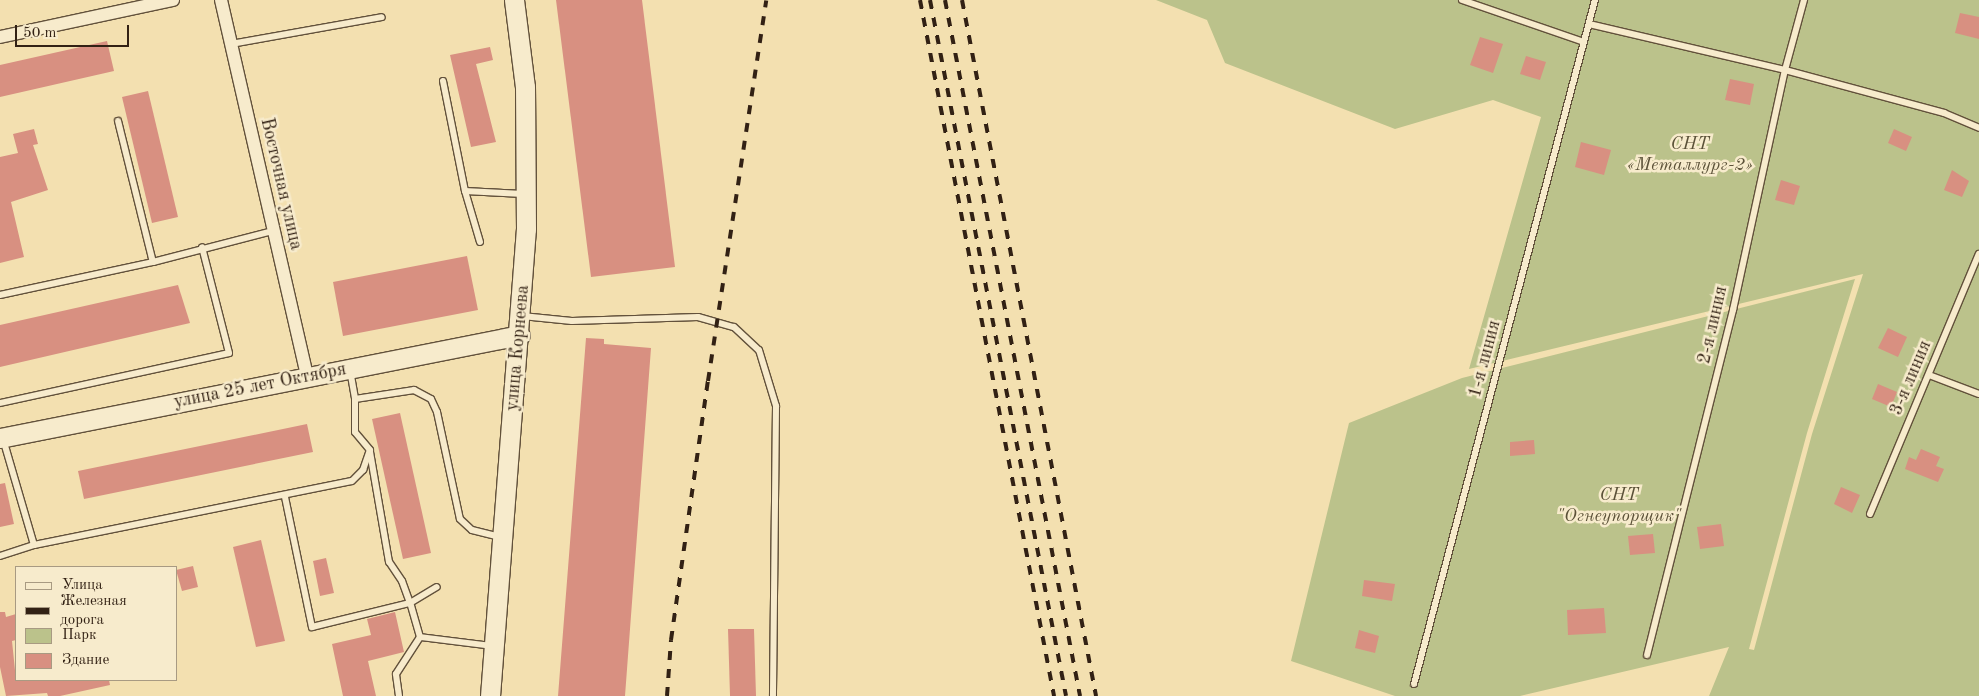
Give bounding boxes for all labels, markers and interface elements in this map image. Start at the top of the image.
scale bar [18,15,131,47]
text: 50 m [23,26,57,41]
street label: Восточная улица [255,116,307,252]
park label: СНТ «Металлург-2» [1627,134,1753,176]
street label: улица Корнеева [502,284,534,412]
street label: 2-я линия [1694,284,1732,366]
street label: 1-я линия [1464,318,1506,400]
street label: 3-я линия [1886,337,1936,419]
street label: улица 25 лет Октября [172,359,348,413]
park label: СНТ "Огнеупорщик" [1557,485,1681,528]
legend [15,566,178,681]
text: Улица [62,578,103,593]
text: Железная дорога [60,594,127,628]
text: Парк [62,628,97,643]
text: Здание [62,653,109,668]

